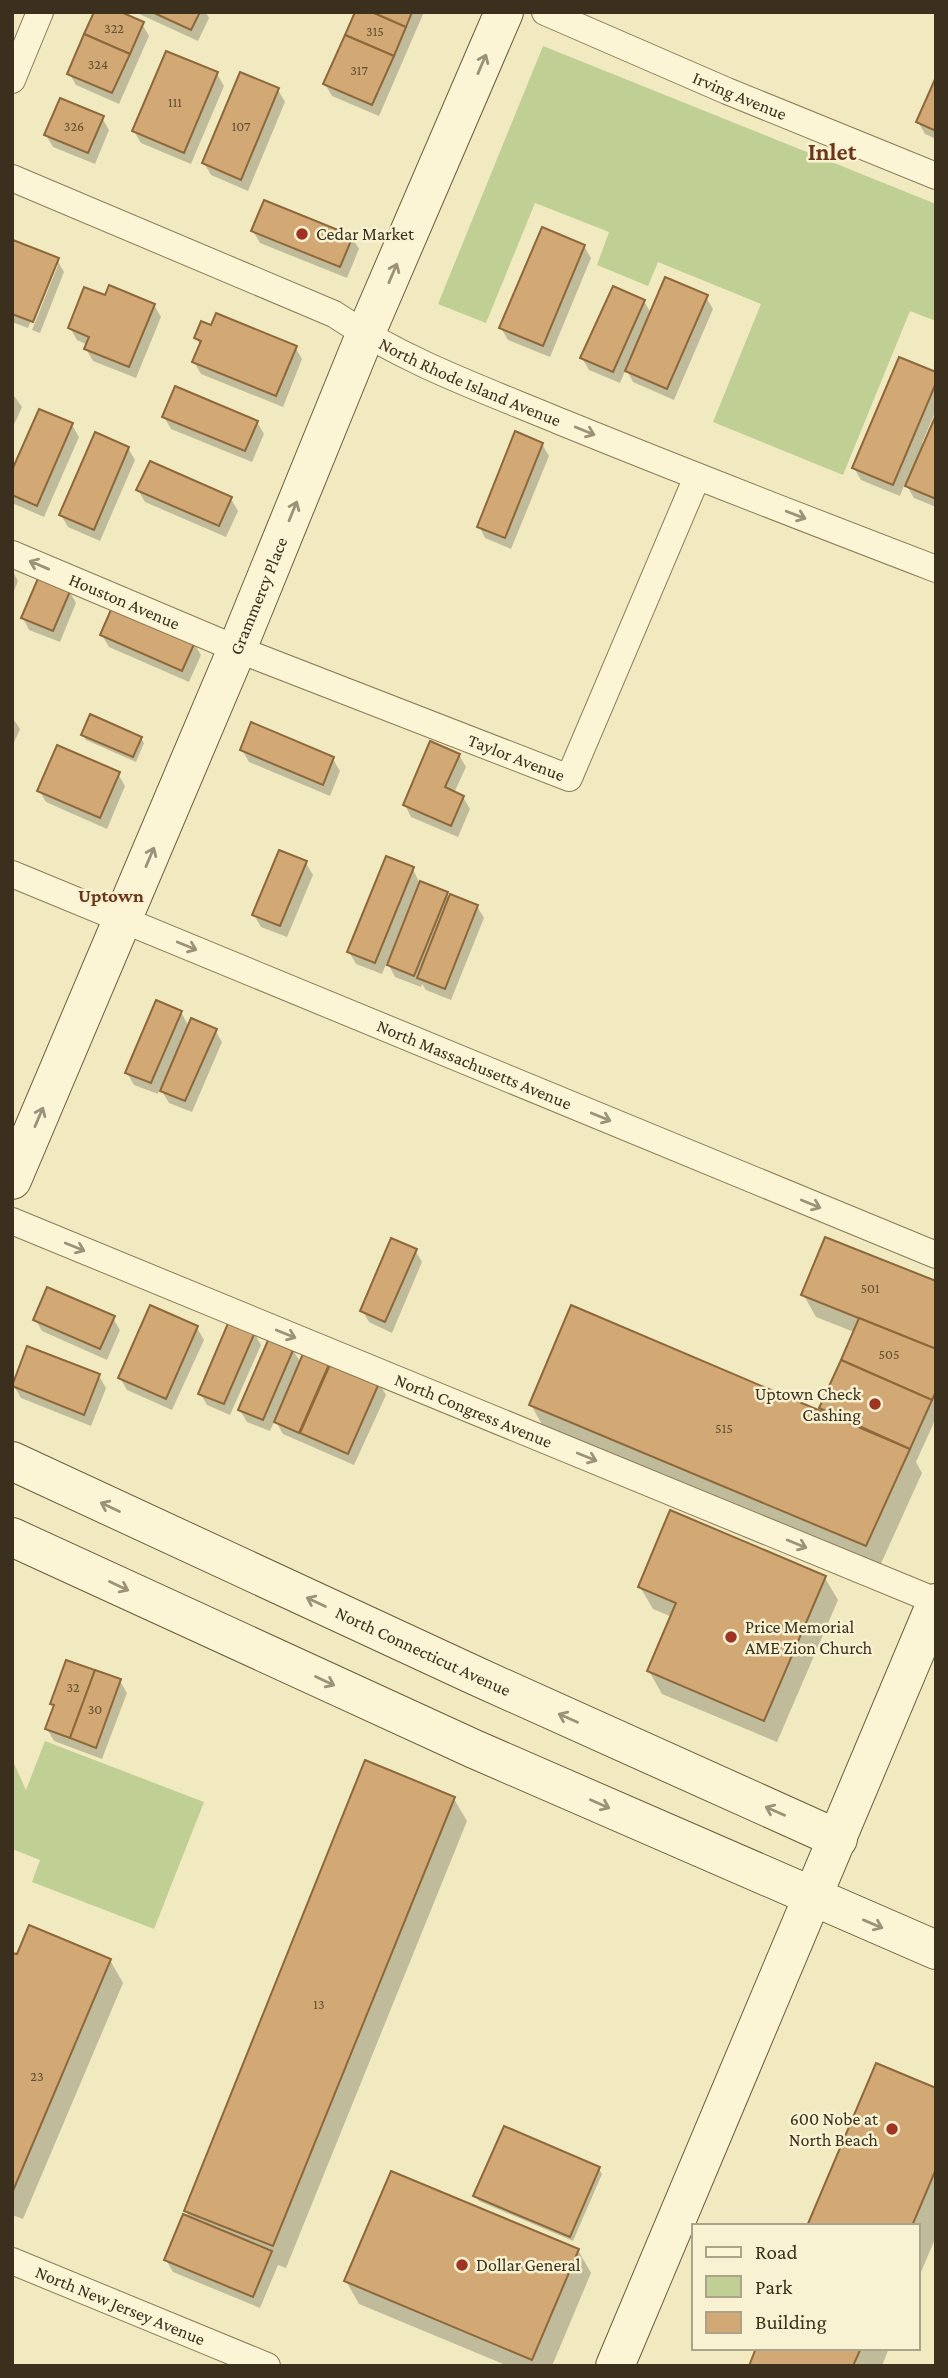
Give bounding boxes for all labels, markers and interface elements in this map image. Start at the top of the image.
house number: 322 [104,20,124,36]
house number: 315 [366,23,384,39]
one-way arrow [476,54,489,75]
house number: 324 [88,56,108,72]
house number: 317 [350,62,368,78]
street label: Irving Avenue [690,67,790,124]
house number: 111 [168,94,182,110]
house number: 326 [64,118,84,134]
house number: 107 [232,118,251,134]
district label: Inlet [808,138,857,165]
place label: Cedar Market [316,224,415,244]
marker: Cedar Market [294,226,310,242]
one-way arrow [387,263,400,284]
street label: North Rhode Island Avenue [376,333,564,431]
one-way arrow [573,426,595,439]
one-way arrow [288,501,301,523]
one-way arrow [785,510,806,523]
street label: Grammercy Place [226,534,292,658]
one-way arrow [29,558,50,571]
street label: Houston Avenue [66,569,183,634]
street label: Taylor Avenue [465,730,568,785]
one-way arrow [144,847,157,868]
district label: Uptown [78,885,144,906]
one-way arrow [175,940,197,953]
street label: North Massachusetts Avenue [374,1016,575,1114]
one-way arrow [33,1107,46,1129]
one-way arrow [589,1111,611,1124]
one-way arrow [800,1198,821,1211]
one-way arrow [64,1242,86,1255]
house number: 501 [860,1280,880,1296]
one-way arrow [274,1328,296,1341]
house number: 505 [878,1346,900,1362]
street label: North Congress Avenue [392,1370,555,1452]
place label: Uptown Check Cashing [755,1384,861,1425]
marker: Uptown Check Cashing [867,1396,883,1412]
house number: 515 [715,1420,733,1436]
one-way arrow [576,1452,597,1465]
one-way arrow [100,1500,121,1513]
one-way arrow [786,1538,808,1551]
one-way arrow [108,1580,129,1593]
one-way arrow [306,1595,327,1609]
street label: North Connecticut Avenue [332,1602,514,1700]
place label: Price Memorial AME Zion Church [745,1617,873,1658]
marker: Price Memorial AME Zion Church [723,1629,739,1645]
one-way arrow [314,1675,336,1688]
house number: 32 [66,1679,80,1695]
house number: 30 [88,1701,102,1717]
one-way arrow [557,1711,579,1724]
one-way arrow [589,1799,610,1812]
one-way arrow [765,1804,786,1817]
one-way arrow [862,1918,884,1931]
house number: 13 [313,1996,325,2012]
house number: 23 [30,2068,44,2084]
place label: 600 Nobe at North Beach [789,2109,879,2150]
marker: 600 Nobe at North Beach [884,2121,900,2137]
legend [692,2224,920,2350]
text: Road [755,2240,798,2264]
place label: Dollar General [476,2255,581,2275]
marker: Dollar General [454,2257,470,2273]
street label: North New Jersey Avenue [32,2262,208,2349]
text: Park [755,2275,792,2299]
text: Building [755,2310,827,2334]

